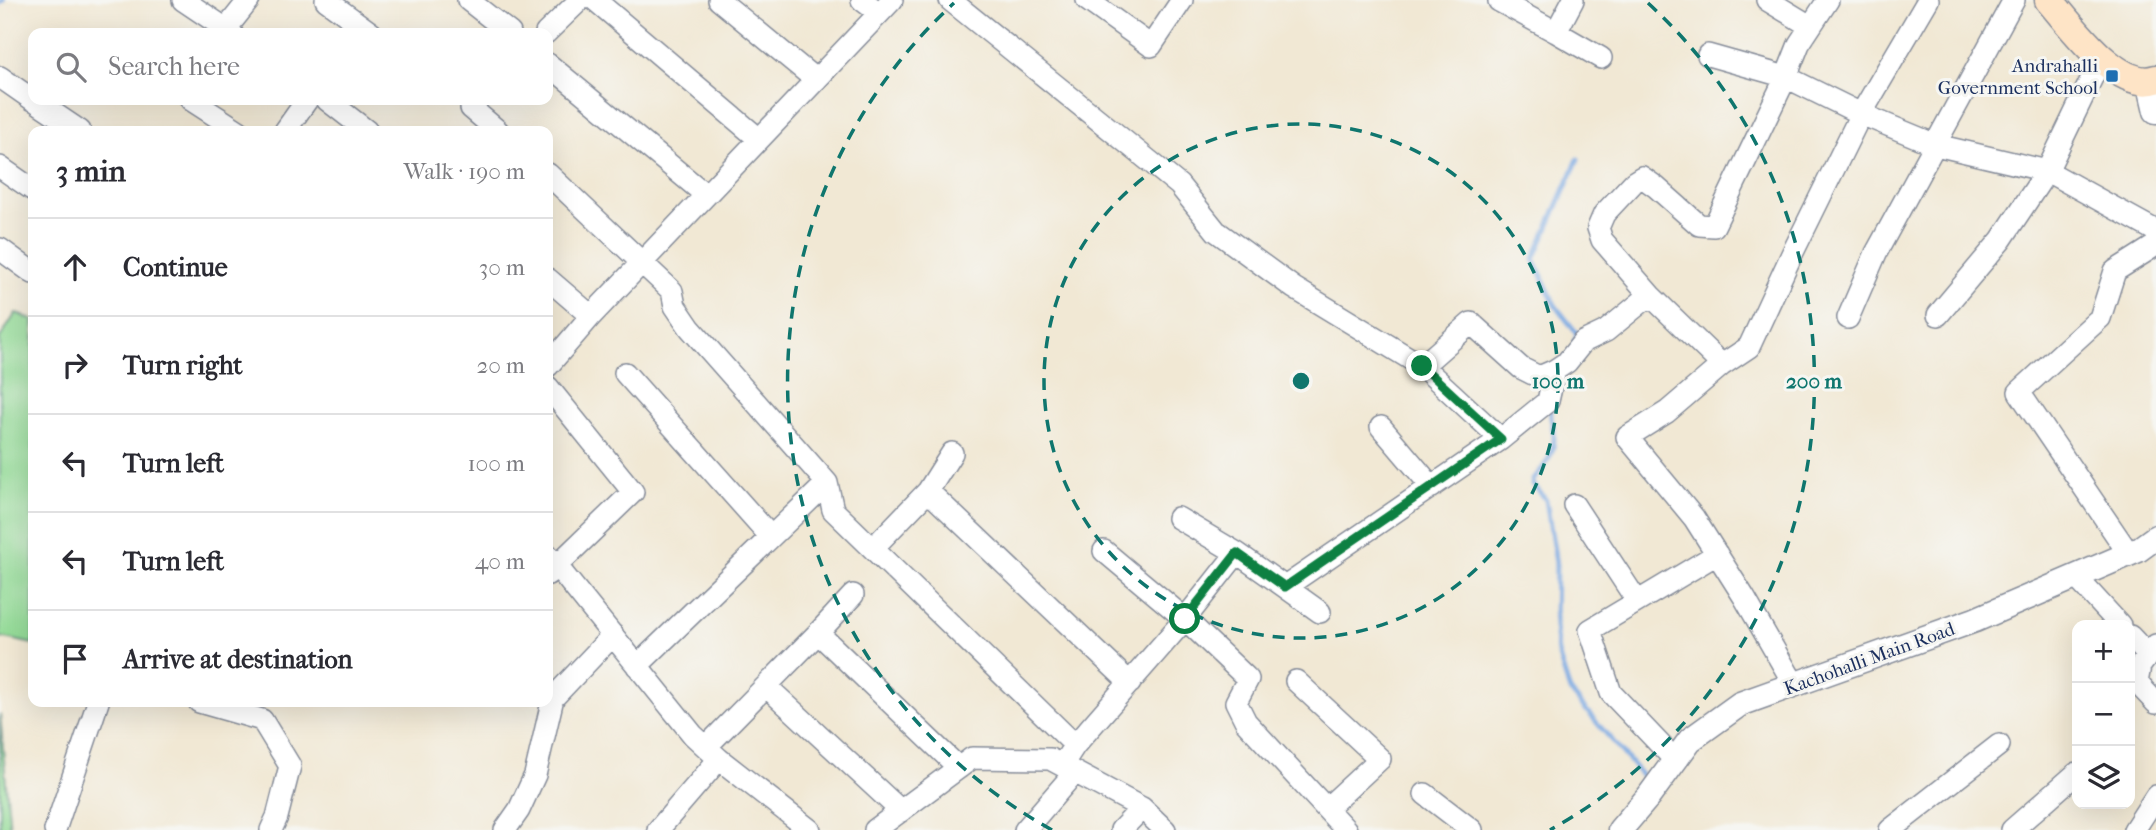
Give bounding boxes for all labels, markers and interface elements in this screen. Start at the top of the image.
search box [28,28,553,105]
icon: search [52,48,90,86]
text: Search here [108,51,240,82]
place label: Andrahalli Government School [1938,55,2098,99]
marker: Andrahalli Government School [2104,68,2120,84]
text: 3 min [56,154,126,189]
text: Walk · 190 m [404,158,525,185]
icon: ahead [56,248,94,286]
text: Continue [123,252,228,283]
text: 30 m [479,254,525,281]
icon: right [56,346,94,384]
text: Turn right [123,350,243,381]
route end [1406,350,1437,381]
text: 20 m [476,352,525,379]
centre of rings [1289,369,1313,393]
text: 100 m [1532,369,1585,393]
text: 200 m [1786,369,1843,393]
icon: left [56,444,94,482]
text: Turn left [123,448,224,479]
text: 100 m [467,450,525,477]
icon: left [56,542,94,580]
text: Turn left [123,546,224,577]
text: 40 m [475,548,525,575]
route start [1169,603,1200,634]
street label: Kachohalli Main Road [1781,618,1958,700]
map controls [2072,620,2135,809]
button: + [2072,620,2135,683]
icon: arrive [56,640,94,678]
text: Arrive at destination [123,644,353,675]
button: − [2072,683,2135,746]
button: layers [2072,746,2135,809]

